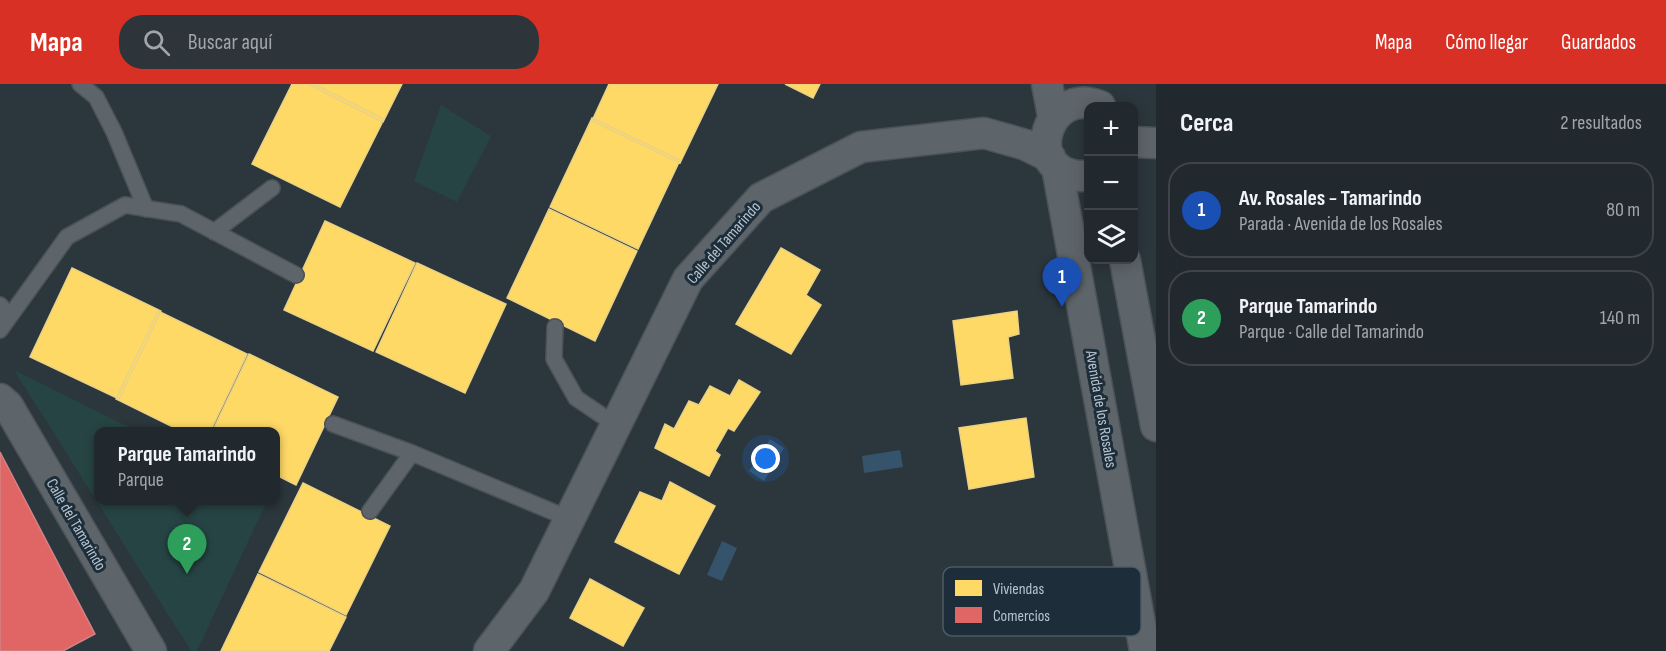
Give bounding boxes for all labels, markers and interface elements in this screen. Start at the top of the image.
search box [119,15,539,69]
text: Mapa [30,26,83,59]
icon: search [140,26,173,59]
text: Buscar aquí [188,29,272,56]
text: Mapa [1375,30,1412,55]
text: Cómo llegar [1445,30,1528,55]
text: Guardados [1561,30,1636,55]
map controls [1084,102,1138,264]
button: + [1084,102,1138,156]
text: Cerca [1180,108,1233,139]
text: 2 resultados [1560,111,1642,135]
button: − [1084,156,1138,210]
text: Av. Rosales - Tamarindo [1239,185,1422,212]
street label: Calle del Tamarindo [683,198,765,288]
text: 1 [1198,198,1205,222]
text: 80 m [1606,198,1640,222]
button: layers [1084,210,1138,264]
text: Parada · Avenida de los Rosales [1239,212,1443,236]
pin: 1 [1042,258,1082,307]
text: Parque Tamarindo [1239,293,1377,320]
text: 2 [1197,306,1206,330]
text: 140 m [1600,306,1640,330]
text: Parque · Calle del Tamarindo [1239,320,1424,344]
street label: Avenida de los Rosales [1081,348,1120,470]
popup [94,427,280,505]
text: Parque Tamarindo [118,441,256,468]
your location [751,444,780,473]
text: Parque [118,468,164,492]
street label: Calle del Tamarindo [42,475,110,574]
pin: 2 [168,524,207,574]
legend [943,567,1141,636]
text: Viviendas [993,580,1044,599]
text: Comercios [993,607,1050,626]

